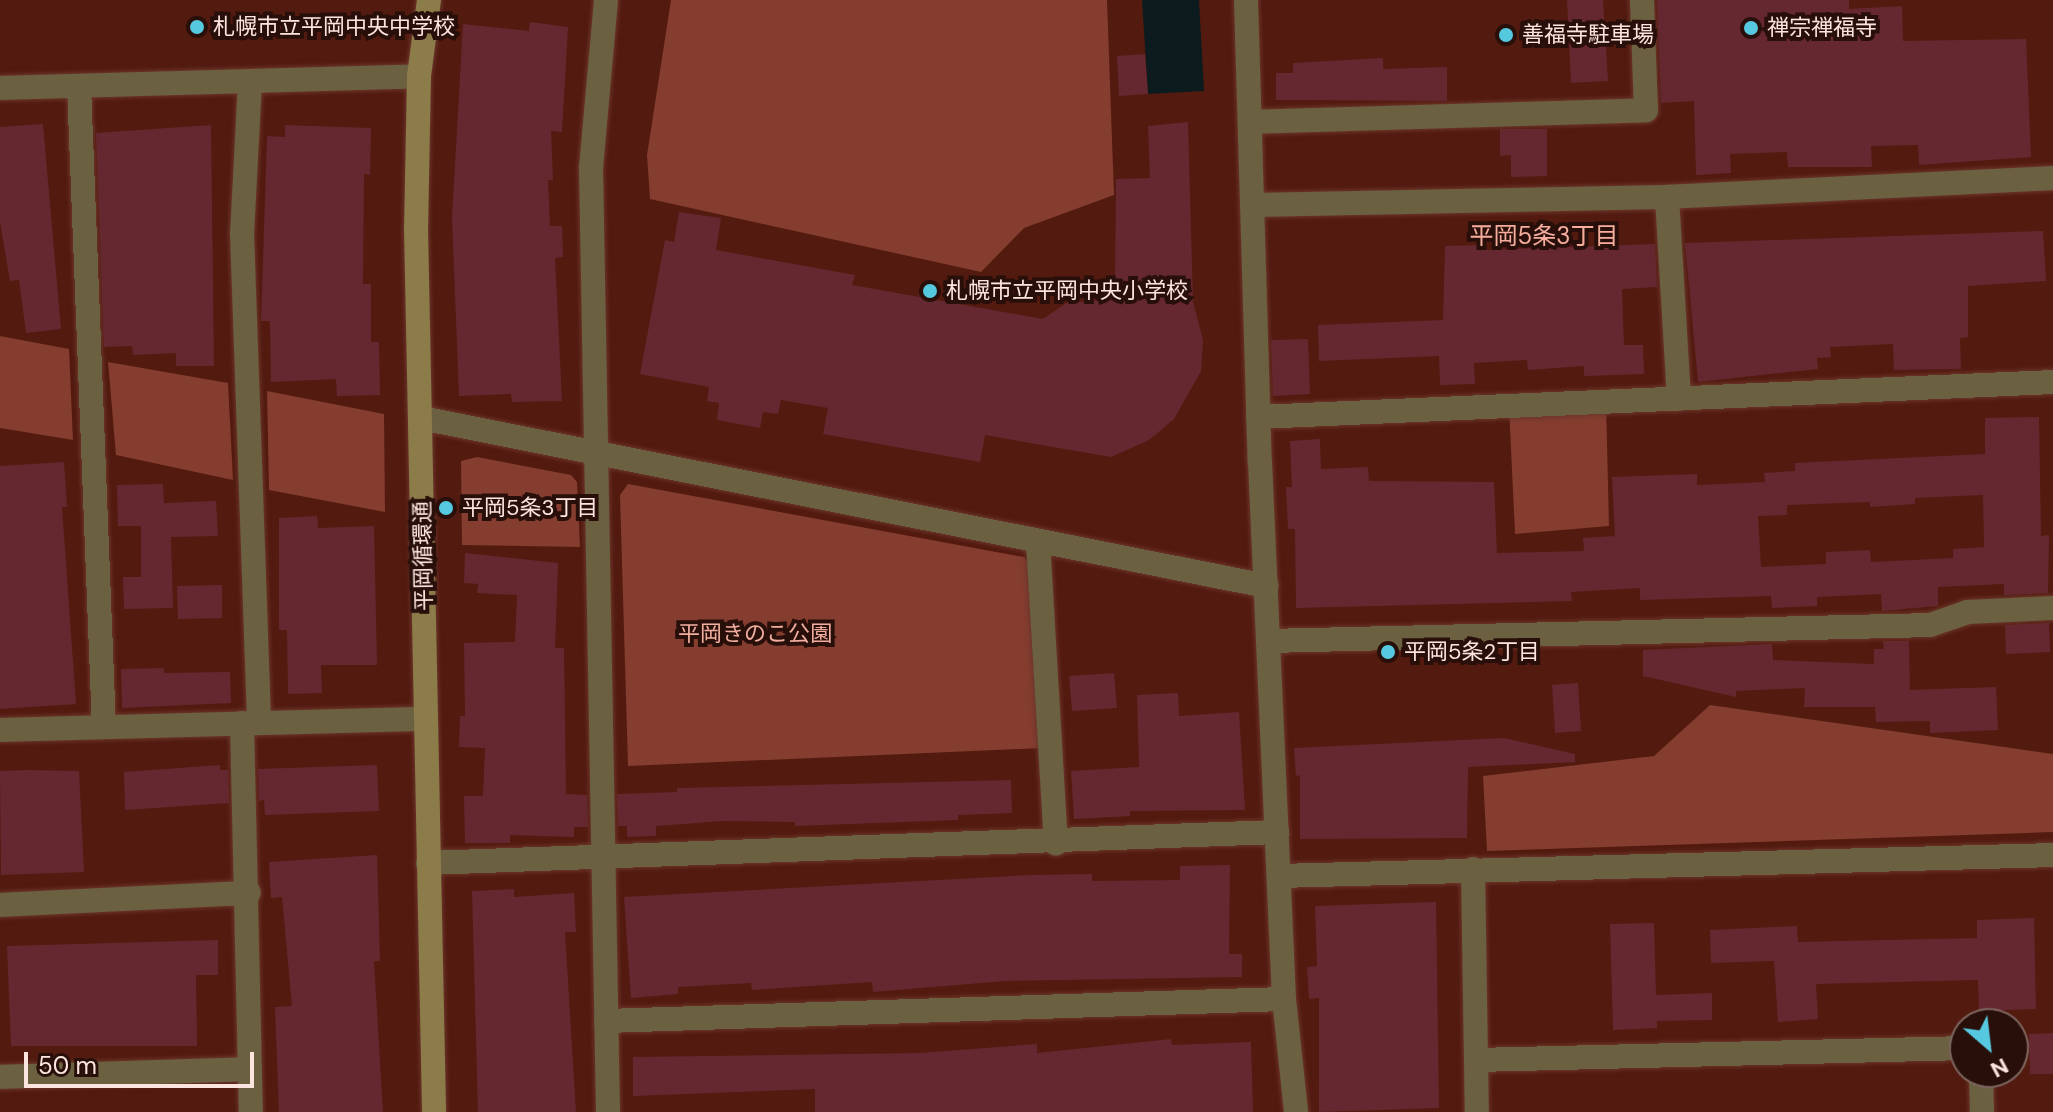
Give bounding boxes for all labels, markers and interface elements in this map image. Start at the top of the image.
place label: 札幌市立平岡中央中学校 [213,14,455,40]
place label: 禅宗禅福寺 [1767,15,1877,41]
marker: 札幌市立平岡中央中学校 [188,18,206,36]
marker: 禅宗禅福寺 [1742,19,1760,37]
place label: 善福寺駐車場 [1522,22,1654,48]
marker: 善福寺駐車場 [1497,26,1515,44]
district label: 平岡5条3丁目 [1470,222,1618,250]
place label: 札幌市立平岡中央小学校 [946,278,1188,304]
marker: 札幌市立平岡中央小学校 [921,282,939,300]
place label: 平岡5条3丁目 [462,495,598,521]
marker: 平岡5条3丁目 [437,499,455,517]
street label: 平岡循環通 [409,501,437,611]
park label: 平岡きのこ公園 [678,621,832,647]
place label: 平岡5条2丁目 [1404,639,1540,665]
marker: 平岡5条2丁目 [1379,643,1397,661]
north arrow [1949,1008,2029,1088]
scale bar [28,1036,258,1086]
text: 50 m [38,1050,97,1081]
text: N [1986,1051,2013,1084]

